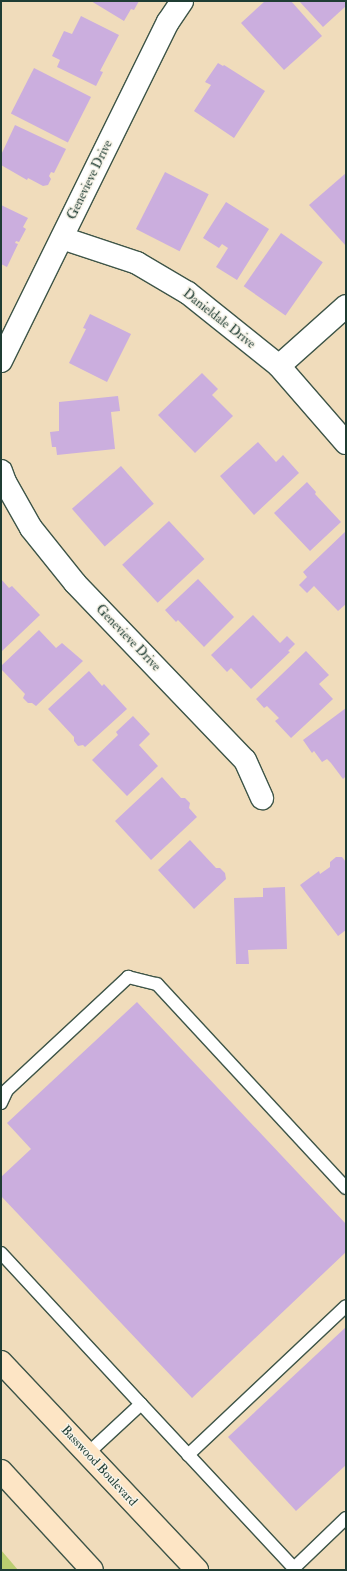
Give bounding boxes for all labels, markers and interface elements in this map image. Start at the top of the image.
street label: Genevieve Drive [64,138,116,222]
street label: Danieldale Drive [180,286,258,352]
street label: Genevieve Drive [92,602,164,674]
street label: Basswood Boulevard [58,1422,140,1510]

